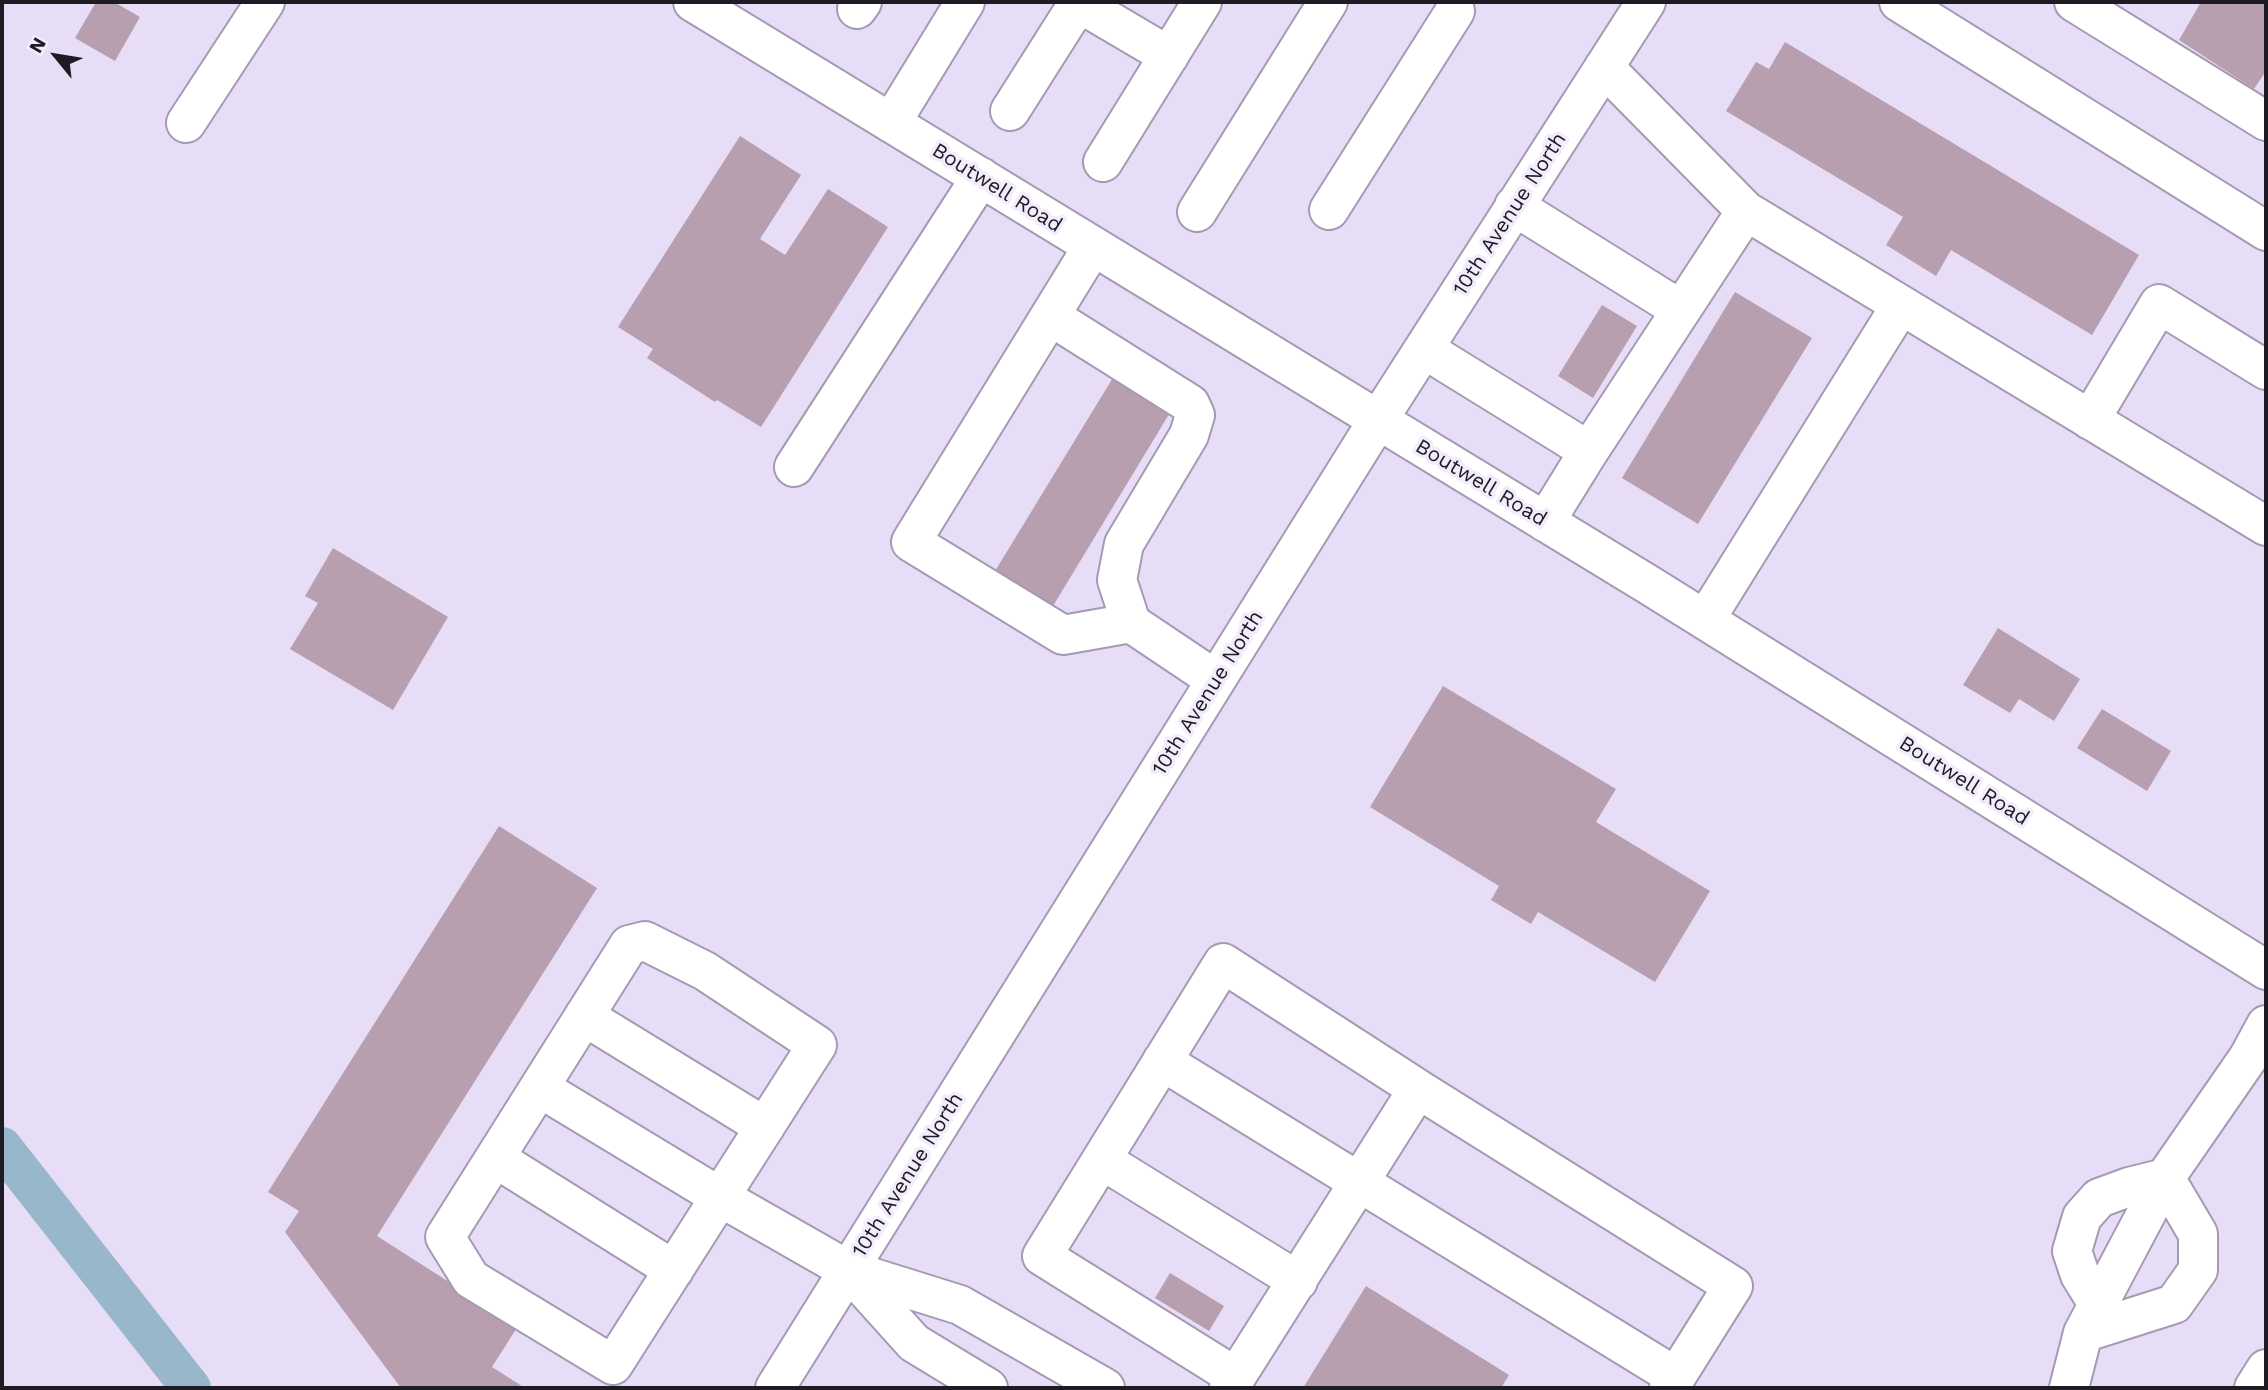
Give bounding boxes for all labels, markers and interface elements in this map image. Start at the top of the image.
north arrow [21,21,91,91]
text: N [24,33,51,57]
street label: 10th Avenue North [1448,128,1572,300]
street label: Boutwell Road [927,138,1067,238]
street label: Boutwell Road [1411,434,1551,532]
street label: 10th Avenue North [1147,606,1269,780]
street label: Boutwell Road [1894,731,2034,831]
street label: 10th Avenue North [847,1088,969,1262]

